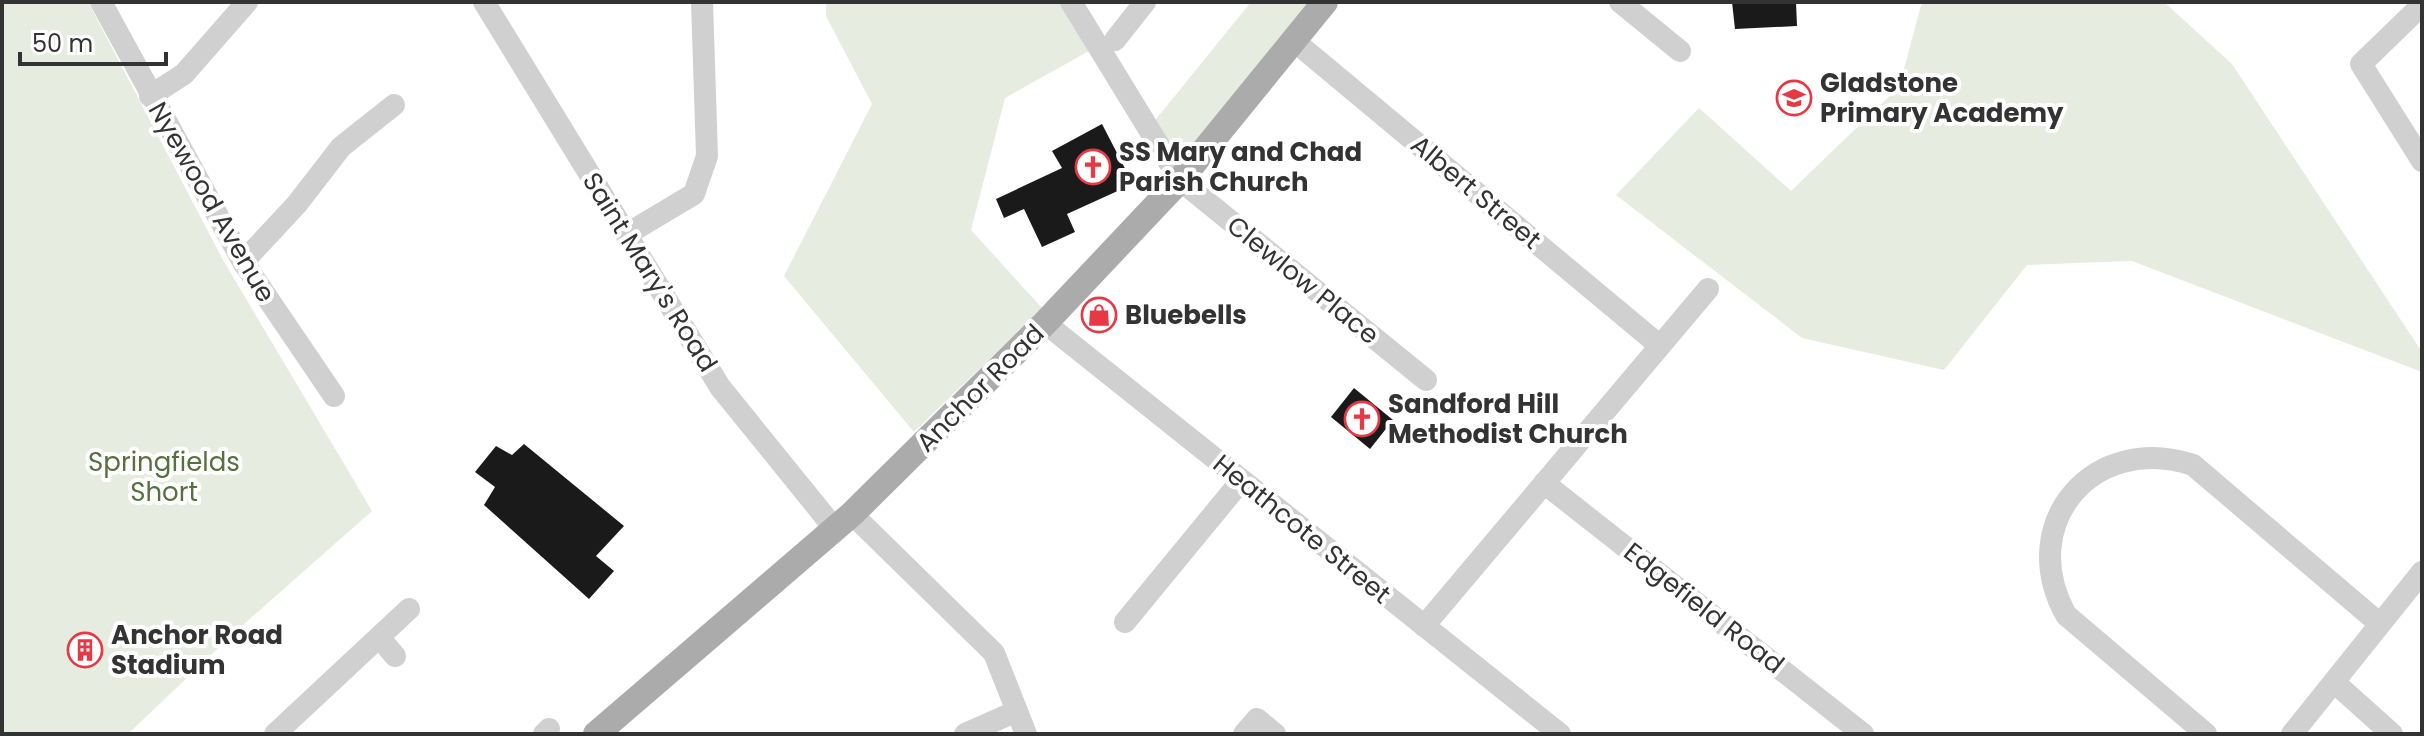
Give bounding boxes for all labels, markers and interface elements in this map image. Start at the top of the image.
scale bar [20,16,166,66]
text: 50 m [32,27,93,60]
place label: Gladstone Primary Academy [1820,65,2064,131]
school or university icon: Gladstone Primary Academy [1775,79,1813,117]
street label: Nyewood Avenue [140,95,284,309]
street label: Albert Street [1403,127,1549,257]
place label: SS Mary and Chad Parish Church [1119,134,1362,200]
church icon: SS Mary and Chad Parish Church [1074,148,1112,186]
street label: Saint Mary's Road [574,165,726,379]
street label: Clewlow Place [1219,207,1387,353]
shop icon: Bluebells [1080,296,1118,334]
place label: Bluebells [1125,297,1247,333]
street label: Anchor Road [908,316,1052,460]
place label: Sandford Hill Methodist Church [1388,386,1628,452]
church icon: Sandford Hill Methodist Church [1343,400,1381,438]
park label: Springfields Short [88,444,240,510]
street label: Heathcote Street [1206,446,1398,612]
street label: Edgefield Road [1616,534,1792,682]
place label: Anchor Road Stadium [111,617,283,683]
building icon: Anchor Road Stadium [66,631,104,669]

